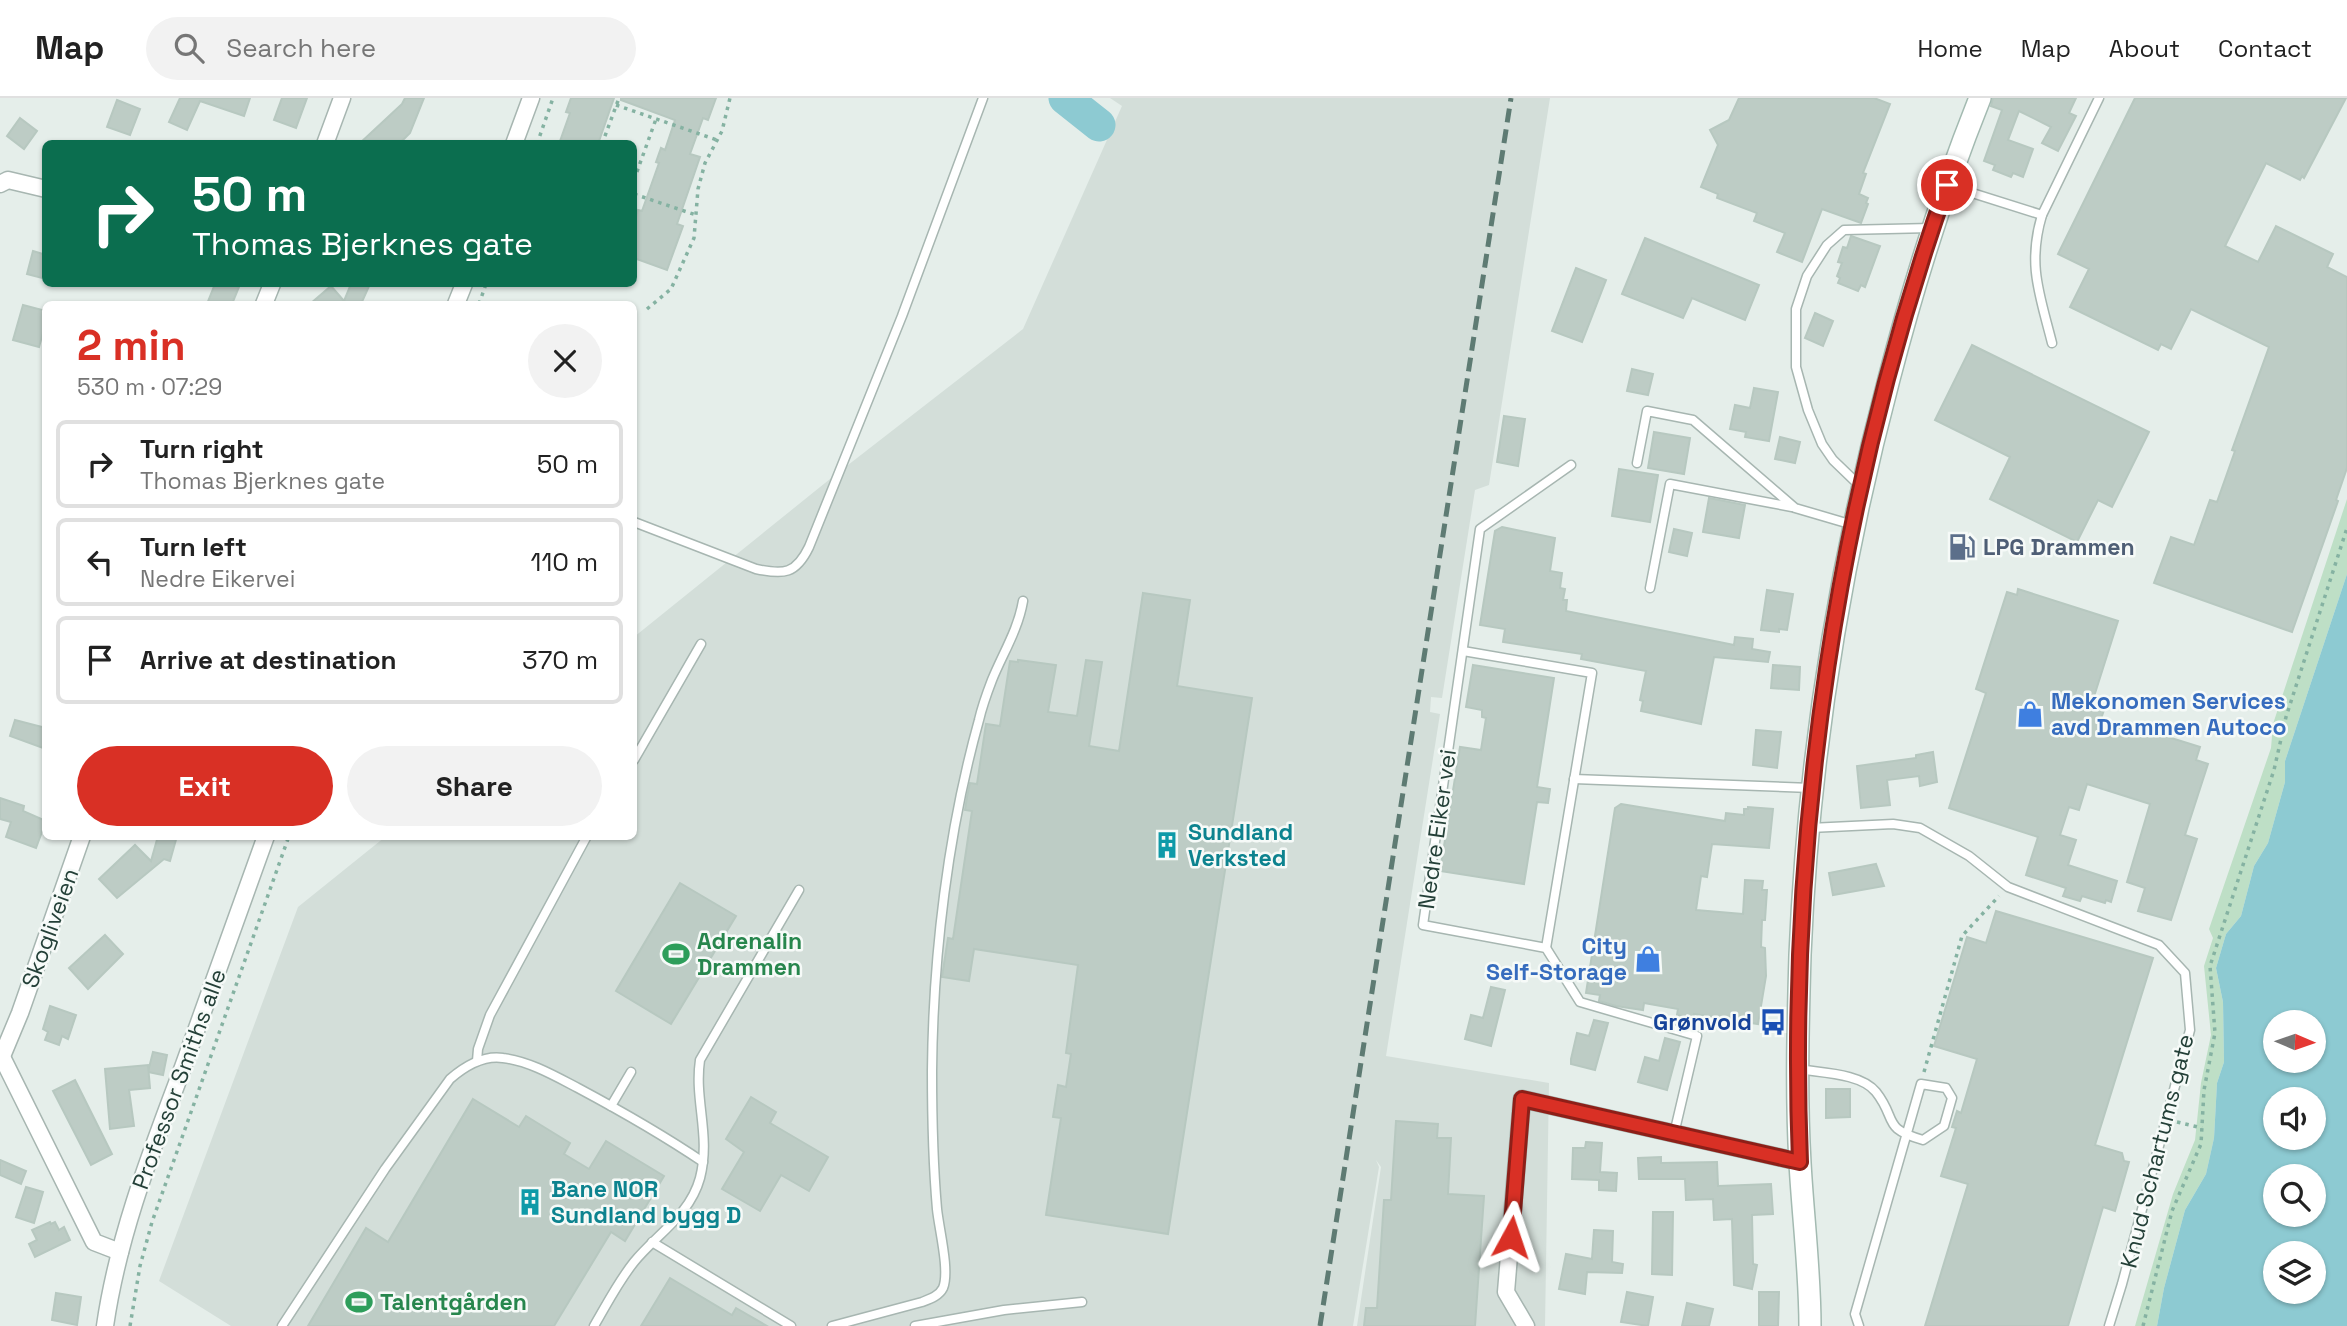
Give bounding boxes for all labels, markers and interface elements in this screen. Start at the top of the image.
search box [146,17,636,80]
text: Map [35,27,104,69]
icon: search [170,29,208,67]
text: Search here [226,31,376,65]
text: Home [1917,33,1983,64]
text: Map [2021,33,2071,64]
text: About [2109,33,2180,64]
text: Contact [2218,33,2312,64]
pin [1917,155,1977,215]
text: 50 m [192,163,307,225]
icon: arrive [1928,166,1966,204]
icon: right [77,168,168,259]
text: Thomas Bjerknes gate [192,224,533,264]
text: 2 min [77,319,186,372]
button: close [528,324,602,398]
text: 530 m · 07:29 [77,372,222,402]
text: Turn right [140,432,264,466]
icon: right [81,445,119,483]
text: 50 m [537,447,598,481]
text: Thomas Bjerknes gate [140,466,385,496]
text: Turn left [140,530,247,564]
fuel station icon: LPG Drammen [1947,532,1977,562]
place label: LPG Drammen [1983,532,2135,562]
icon: left [81,543,119,581]
text: 110 m [531,545,598,579]
text: Nedre Eikervei [140,564,295,594]
icon: arrive [81,641,119,679]
text: Arrive at destination [140,643,397,677]
text: 370 m [522,643,598,677]
place label: Mekonomen Services avd Drammen Autoco [2051,686,2287,742]
shop icon: Mekonomen Services avd Drammen Autoco [2015,699,2045,729]
button: Exit [77,746,333,826]
button: Share [347,746,602,826]
street label: Nedre Eiker vei [1411,747,1463,911]
place label: Sundland Verksted [1188,817,1293,873]
building icon: Sundland Verksted [1152,830,1182,860]
street label: Skogliveien [15,864,85,992]
place label: Adrenalin Drammen [697,926,802,982]
place label: City Self-Storage [1486,931,1627,987]
sports icon: Adrenalin Drammen [661,939,691,969]
shop icon: City Self-Storage [1633,944,1663,974]
street label: Professor Smiths alle [125,965,233,1193]
place label: Grønvold [1653,1007,1752,1037]
bus stop icon: Grønvold [1758,1007,1788,1037]
north arrow [2263,1010,2326,1073]
map controls [2263,1010,2326,1304]
street label: Knud Schartums gate [2113,1031,2201,1271]
button: sound [2263,1087,2326,1150]
button: search [2263,1164,2326,1227]
place label: Bane NOR Sundland bygg D [551,1174,741,1230]
building icon: Bane NOR Sundland bygg D [515,1187,545,1217]
position arrow [1474,1200,1548,1274]
button: layers [2263,1241,2326,1304]
sports icon: Talentgården [344,1287,374,1317]
place label: Talentgården [380,1287,527,1317]

